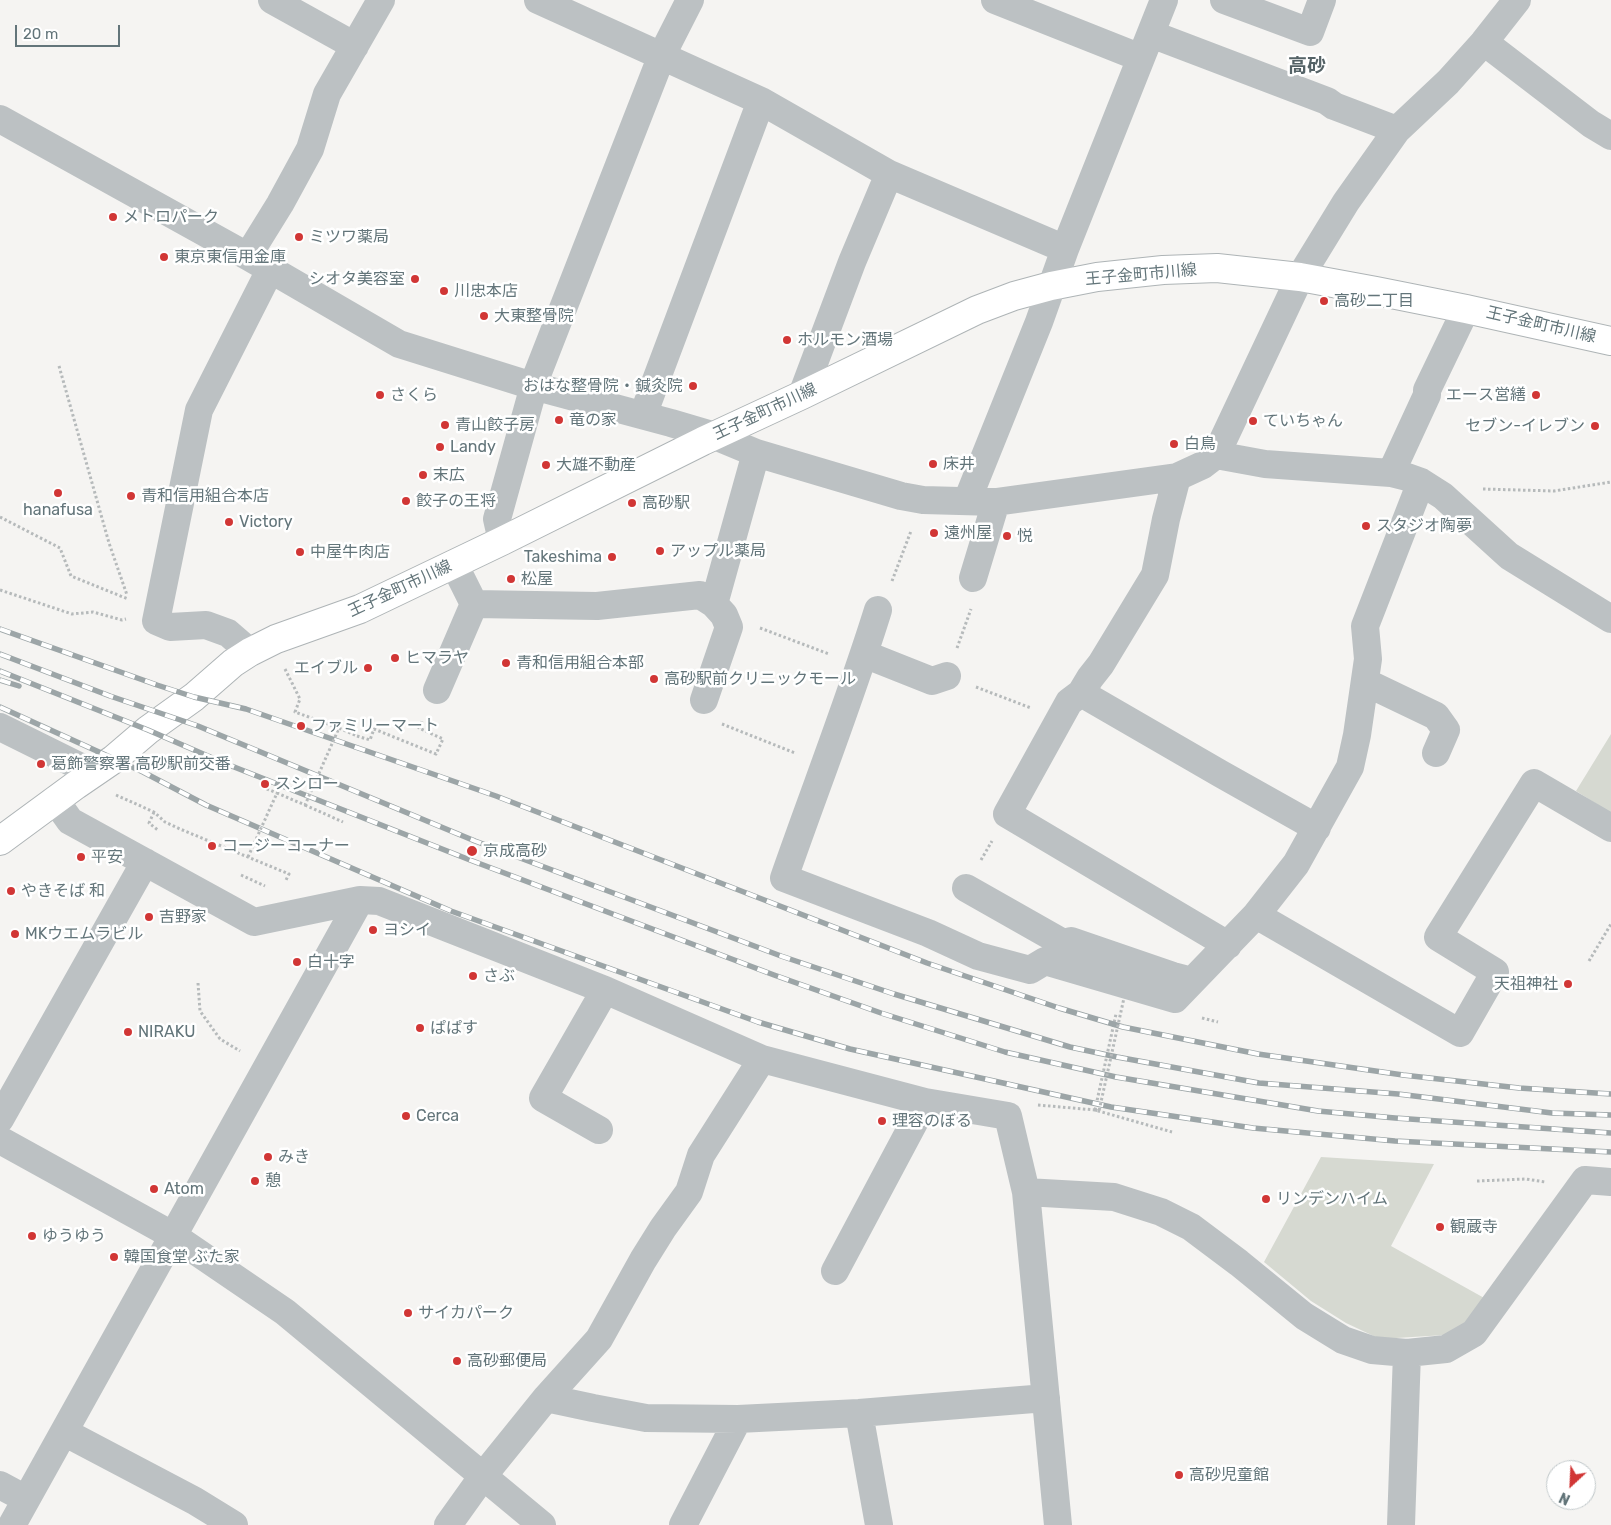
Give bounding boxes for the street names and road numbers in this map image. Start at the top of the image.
street label: 王子金町市川線 [1084,261,1198,289]
street label: 王子金町市川線 [1484,303,1598,347]
street label: 王子金町市川線 [710,380,820,444]
street label: 王子金町市川線 [345,557,455,621]

